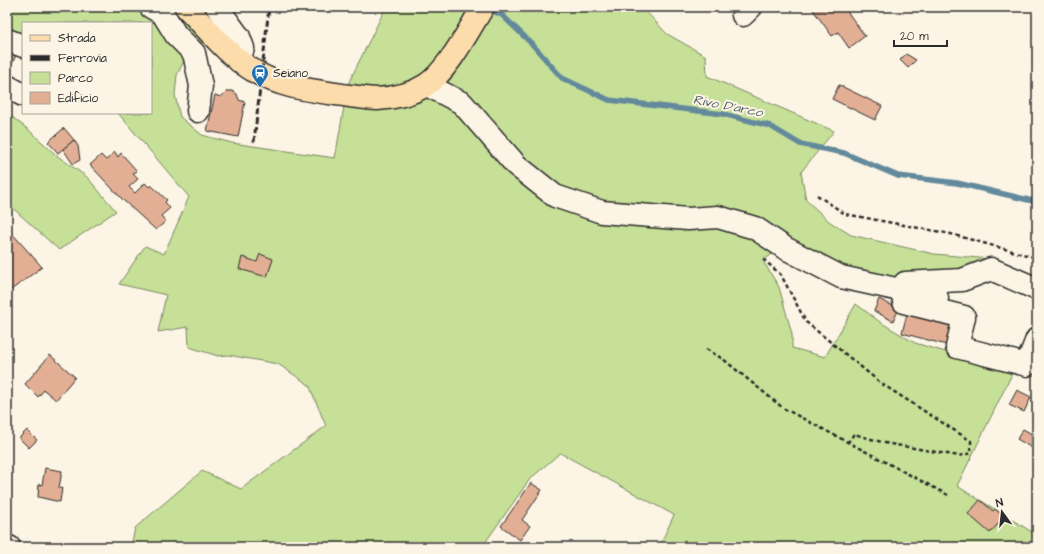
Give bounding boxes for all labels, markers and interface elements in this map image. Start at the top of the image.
legend [22,22,152,114]
scale bar [894,22,947,48]
text: 20 m [900,28,929,45]
text: Strada [58,30,96,47]
text: Ferrovia [58,50,107,67]
station icon: Seiano [250,63,270,88]
place label: Seiano [273,65,308,82]
text: Parco [58,70,93,87]
text: Edificio [58,90,98,107]
water label: Rivo D'arco [692,90,766,122]
north arrow [982,492,1022,532]
text: N [994,495,1005,511]

